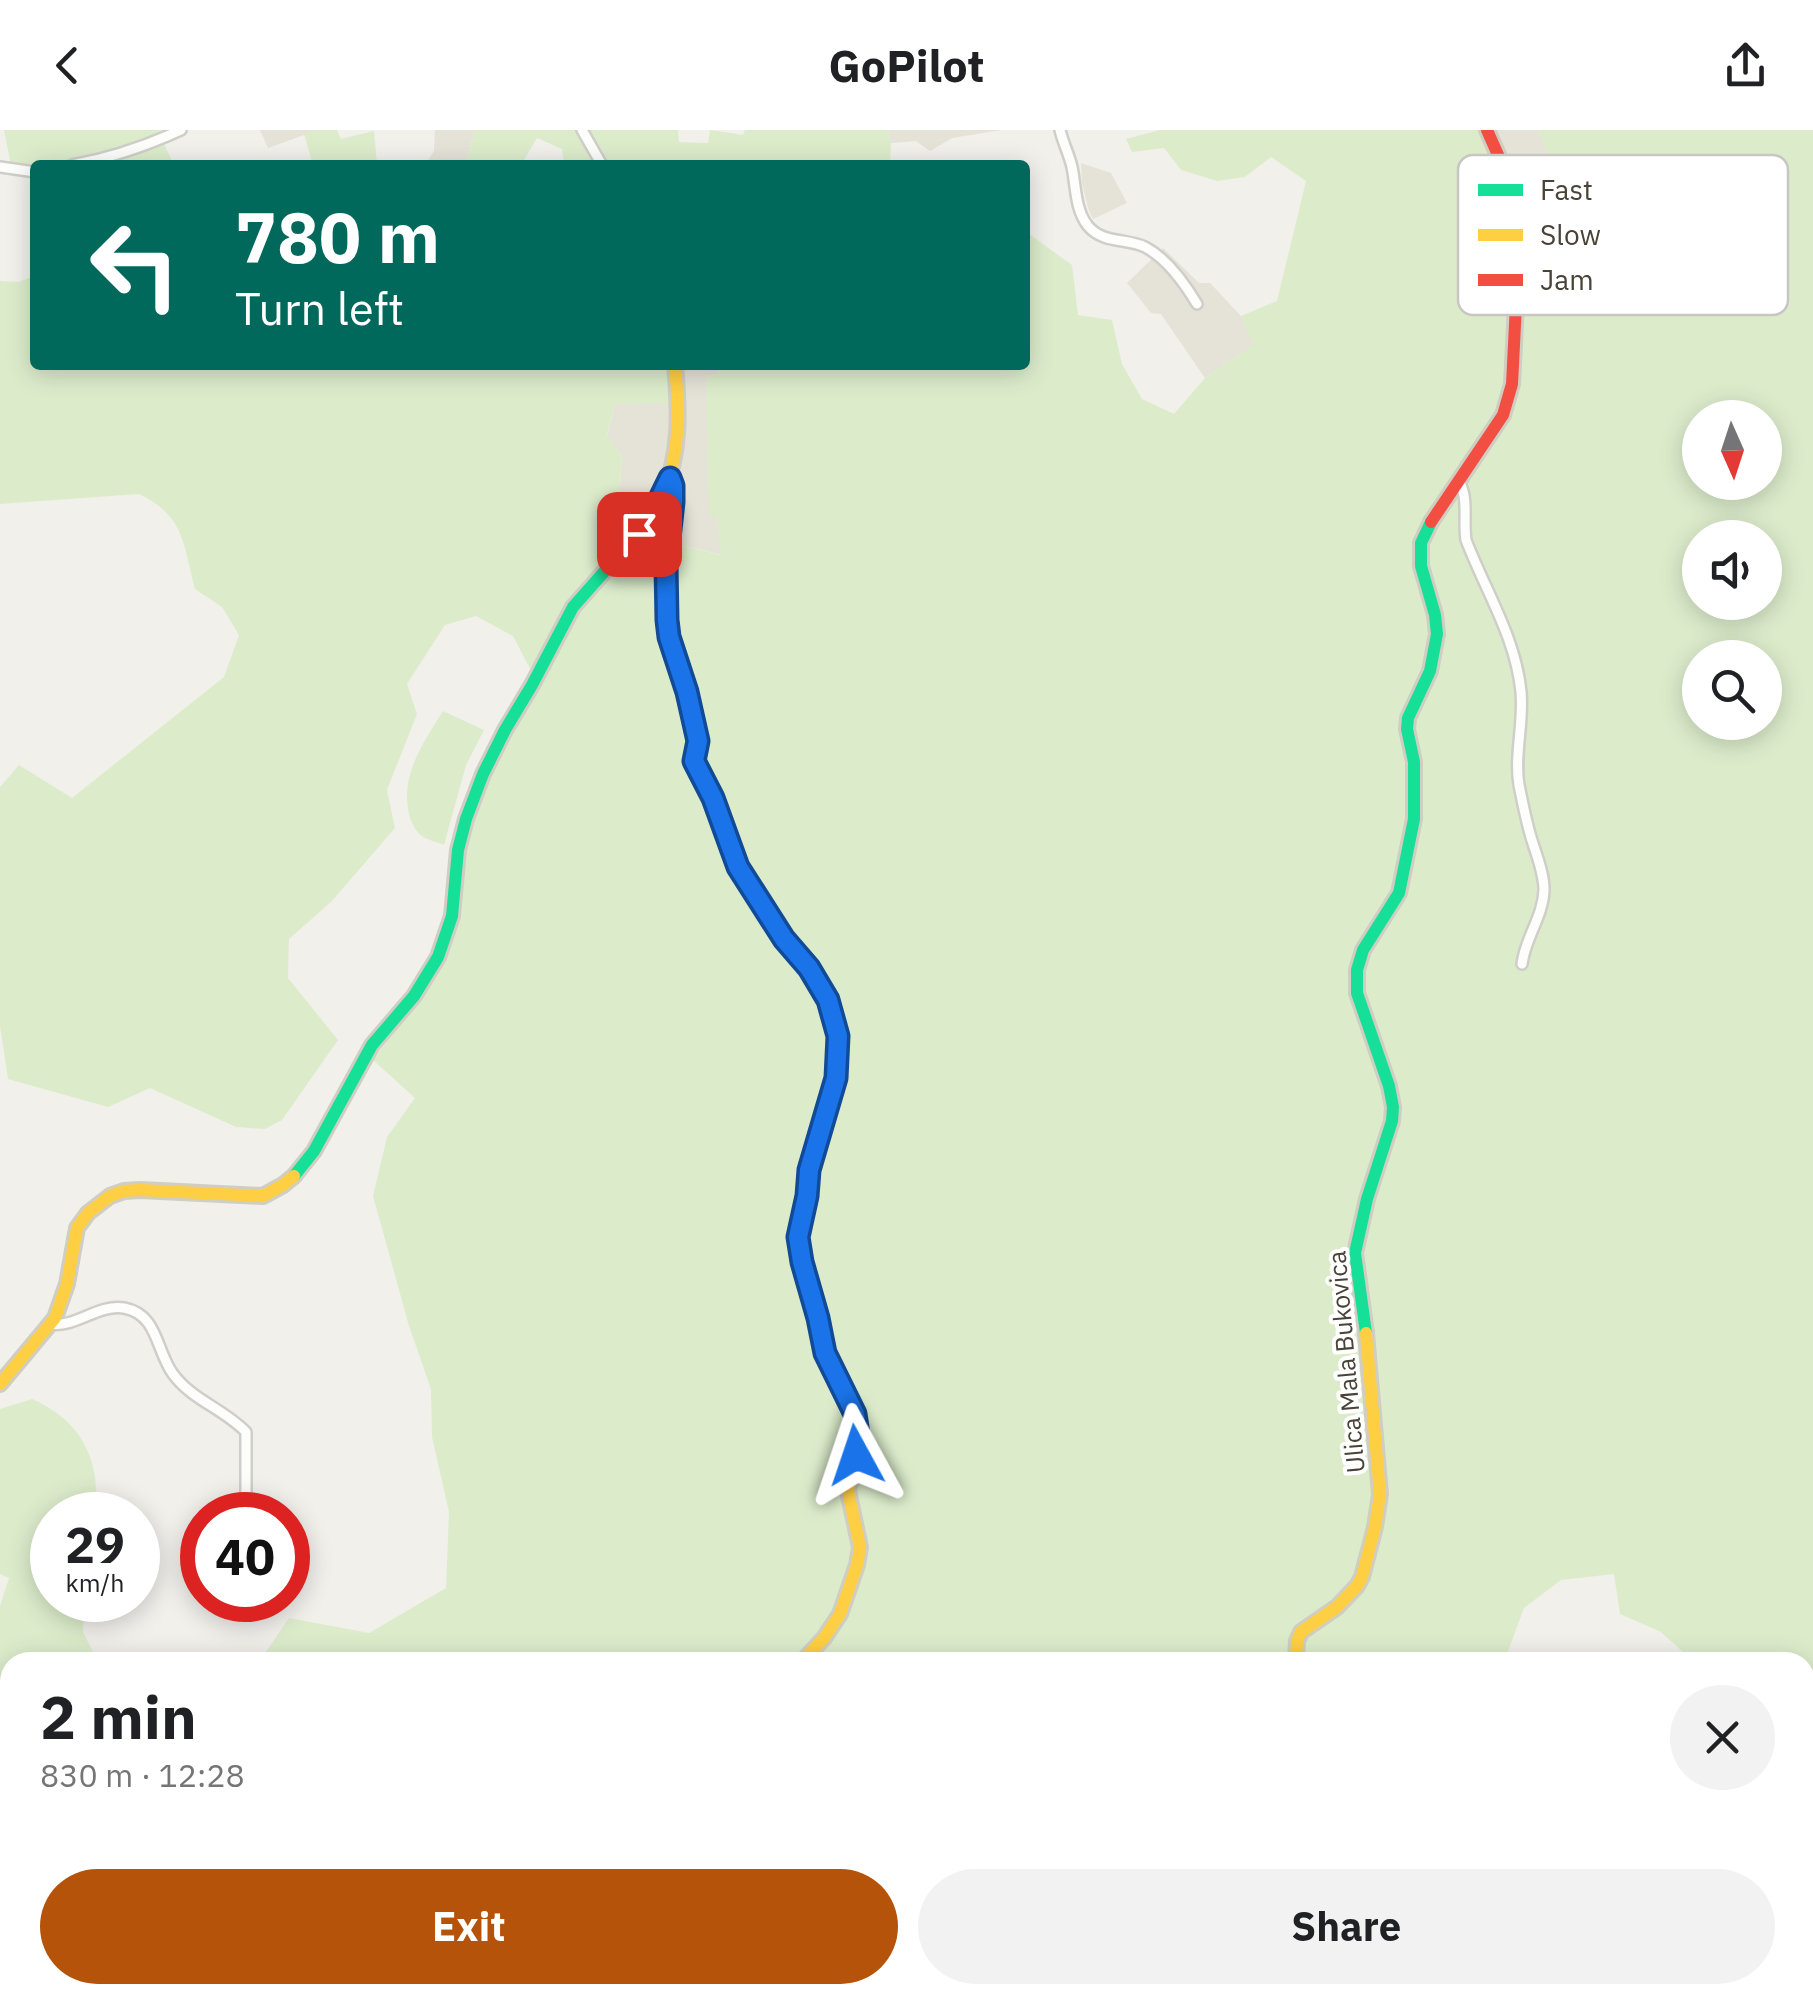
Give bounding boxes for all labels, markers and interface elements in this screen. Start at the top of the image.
text: GoPilot [828,36,985,94]
icon: back [40,38,95,93]
icon: share [1718,38,1773,93]
legend [1458,155,1788,315]
text: Fast [1540,171,1593,208]
text: 780 m [235,191,440,282]
icon: left [70,200,200,330]
text: Slow [1540,216,1601,253]
text: Jam [1540,261,1594,298]
text: Turn left [235,279,404,337]
north arrow [1682,400,1782,500]
map controls [1682,400,1782,740]
pin [597,492,682,577]
icon: arrive [612,507,667,562]
button: sound [1682,520,1782,620]
button: search [1682,640,1782,740]
street label: Ulica Mala Bukovica [1319,1249,1372,1475]
position arrow [804,1403,908,1507]
speed limit sign: 40 [180,1492,310,1622]
text: 29 [65,1512,125,1577]
text: km/h [66,1566,124,1599]
text: 2 min [40,1677,197,1756]
button: close [1670,1685,1775,1790]
text: 830 m · 12:28 [40,1754,245,1796]
button: Exit [40,1869,898,1984]
button: Share [918,1869,1775,1984]

